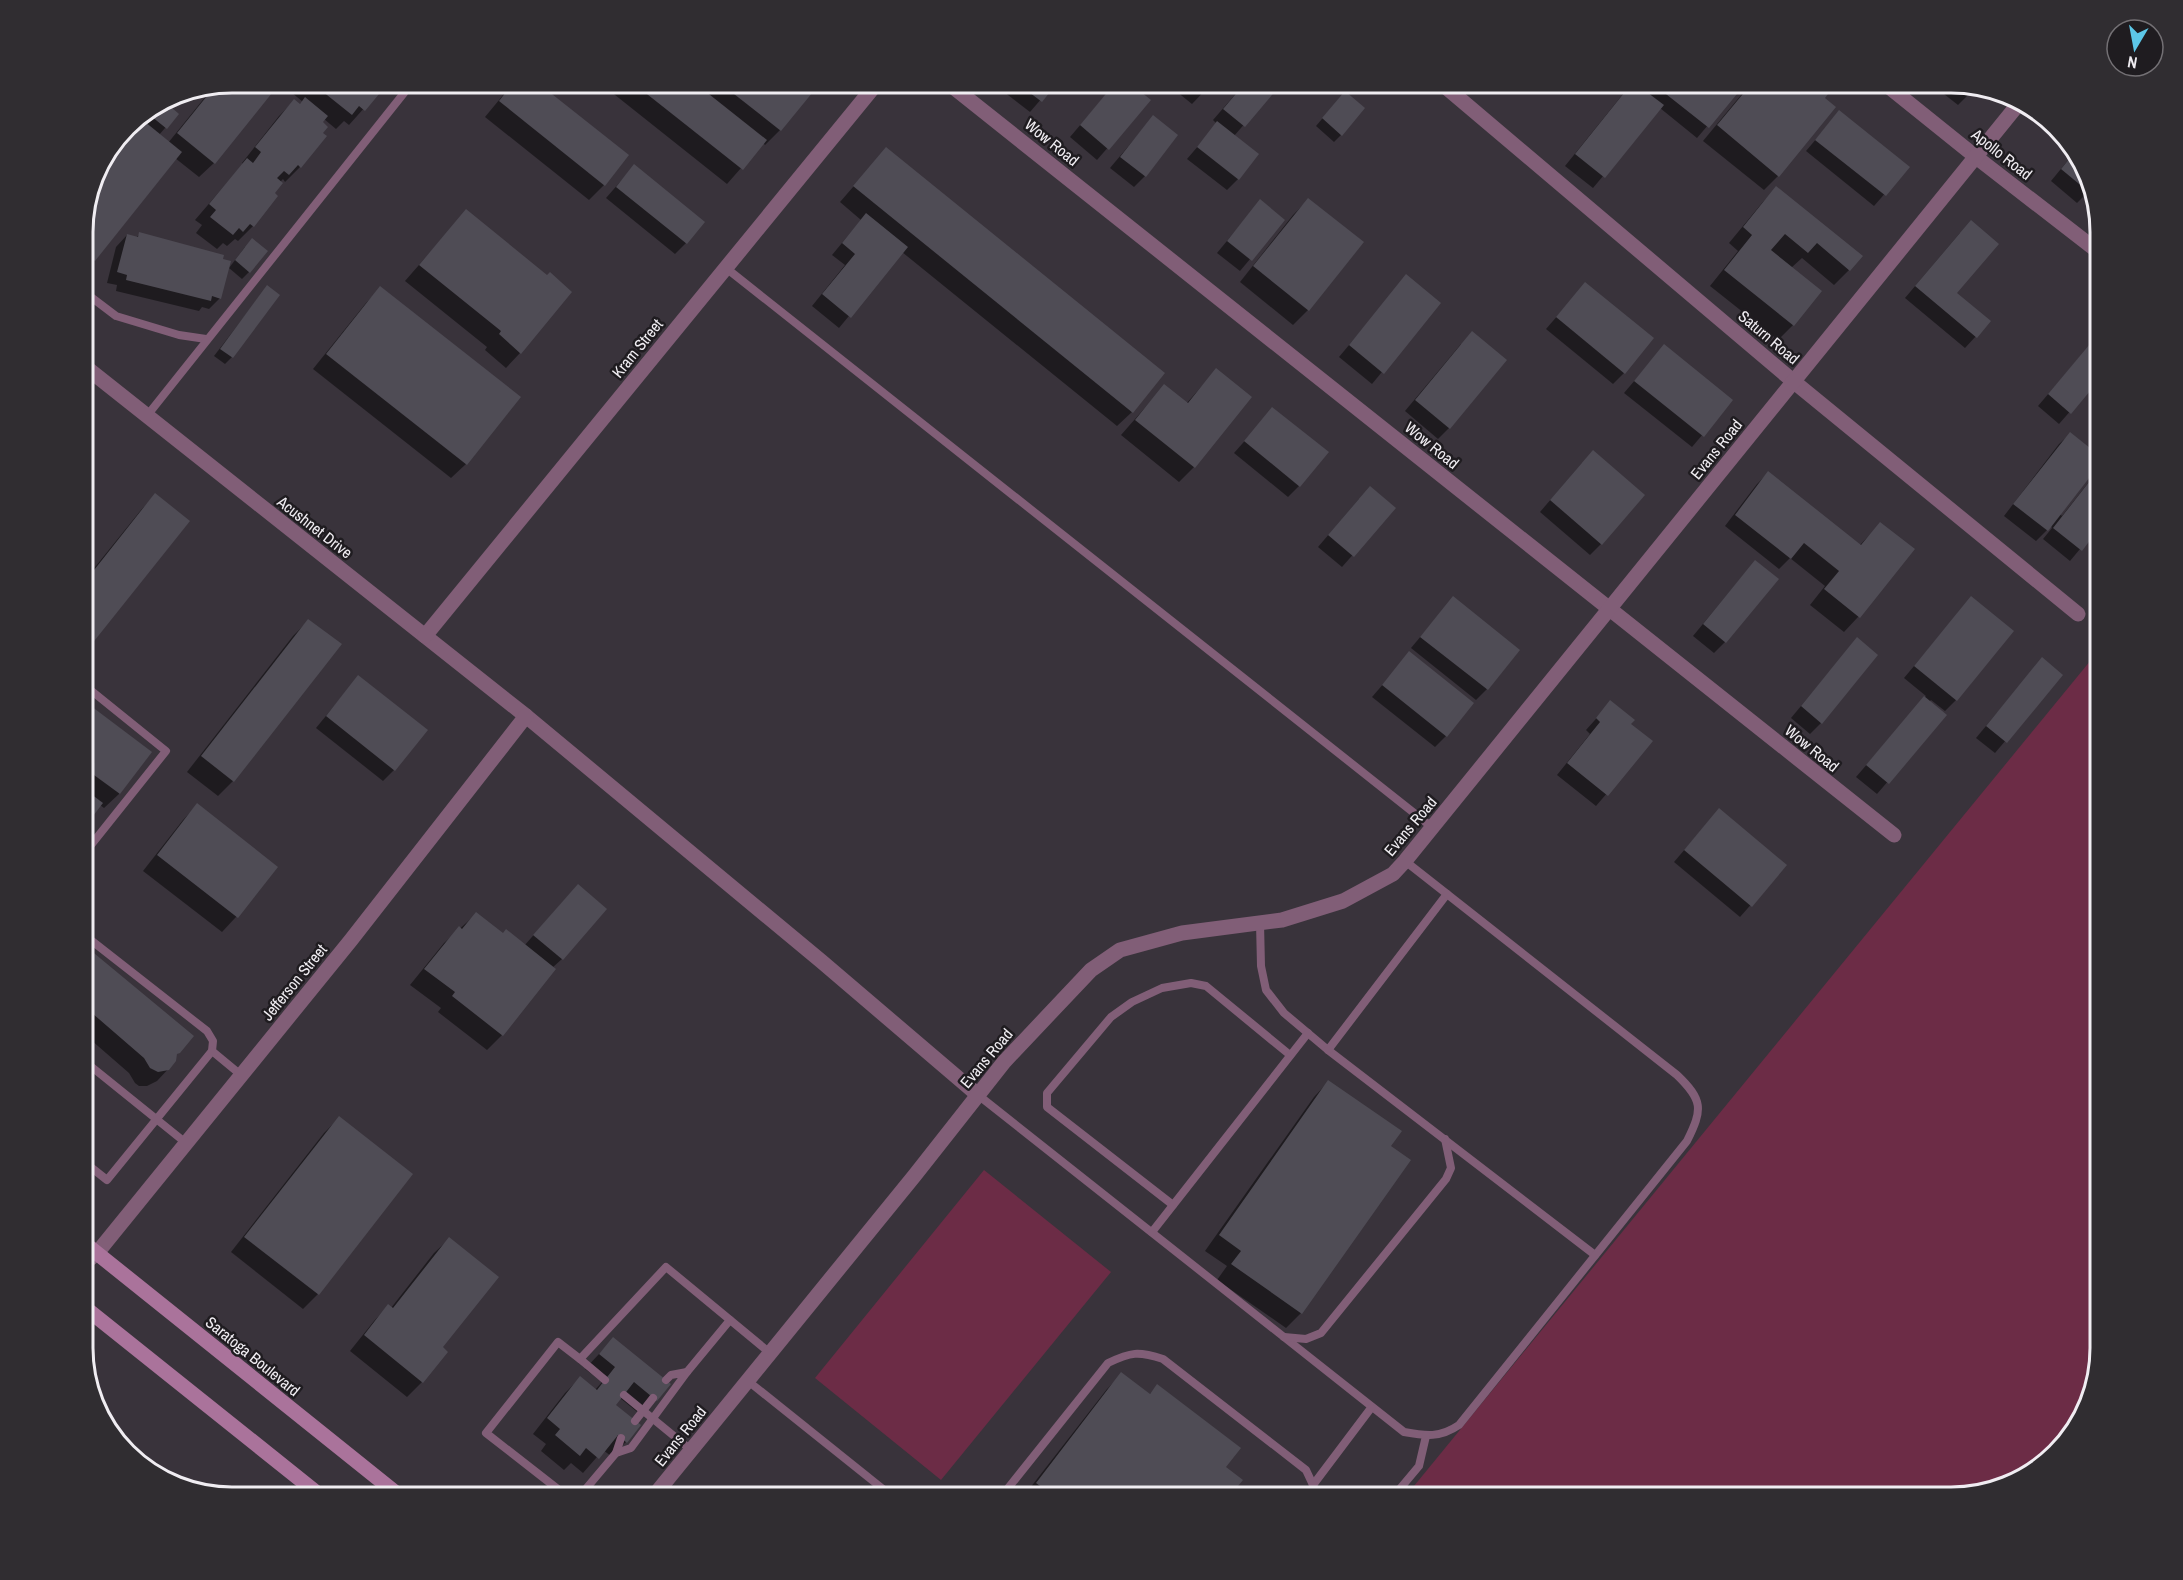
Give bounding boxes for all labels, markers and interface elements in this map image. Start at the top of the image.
north arrow [2105,18,2165,78]
text: N [2126,51,2139,74]
street label: Wow Road [1020,113,1084,171]
street label: Apollo Road [1966,123,2037,185]
street label: Saturn Road [1734,305,1804,369]
street label: Kram Street [606,314,668,382]
street label: Evans Road [1685,414,1747,484]
street label: Wow Road [1400,416,1464,474]
street label: Acushnet Drive [272,490,357,563]
street label: Wow Road [1780,719,1844,777]
street label: Evans Road [1379,792,1441,860]
street label: Jefferson Street [256,939,332,1025]
street label: Evans Road [955,1024,1017,1092]
street label: Saratoga Boulevard [201,1311,305,1401]
street label: Evans Road [649,1401,711,1471]

